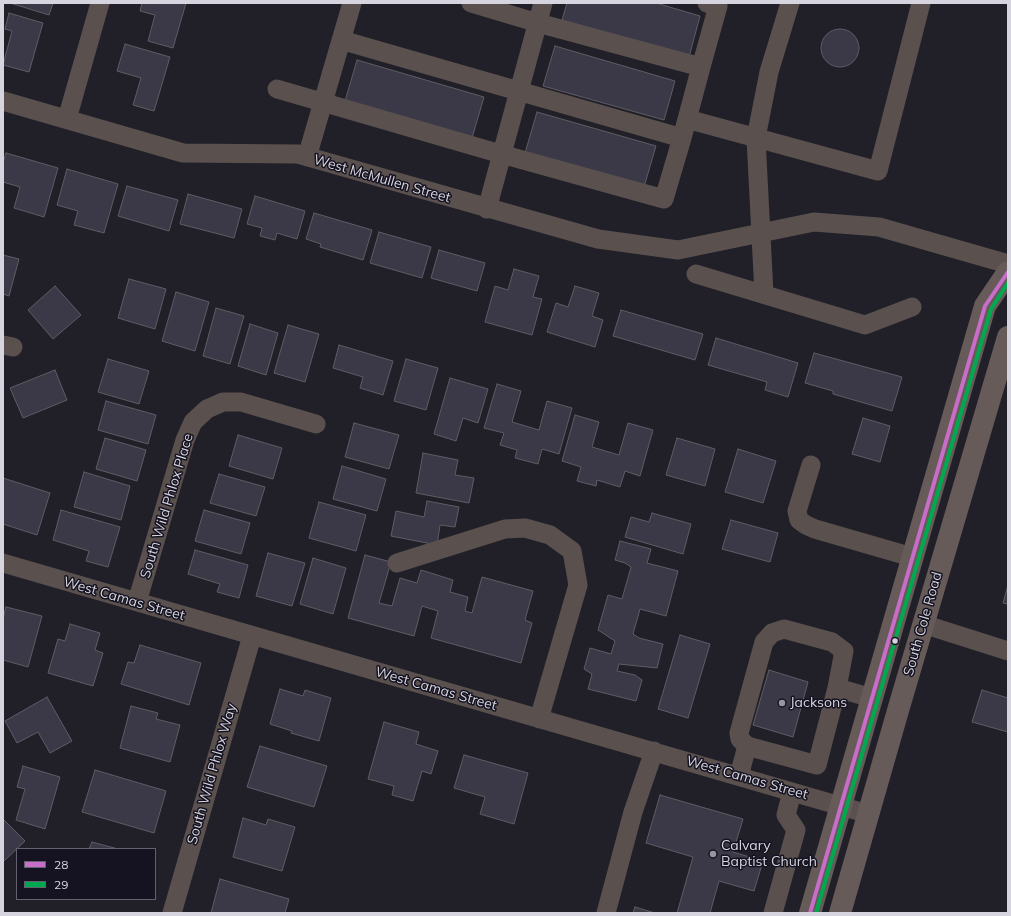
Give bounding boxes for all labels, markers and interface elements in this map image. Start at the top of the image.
street label: West McMullen Street [312,151,452,207]
street label: South Wild Phlox Place [137,431,197,581]
street label: South Cole Road [900,570,946,678]
street label: West Camas Street [61,574,187,624]
unlabelled marker [890,636,900,646]
street label: West Camas Street [373,664,499,714]
place label: Jacksons [790,695,847,711]
marker: Jacksons [777,698,787,708]
street label: South Wild Phlox Way [184,702,240,846]
street label: West Camas Street [684,753,810,803]
place label: Calvary Baptist Church [721,838,817,870]
legend [16,848,156,900]
marker: Calvary Baptist Church [708,849,718,859]
text: 28 [54,857,68,872]
text: 29 [54,877,68,892]

